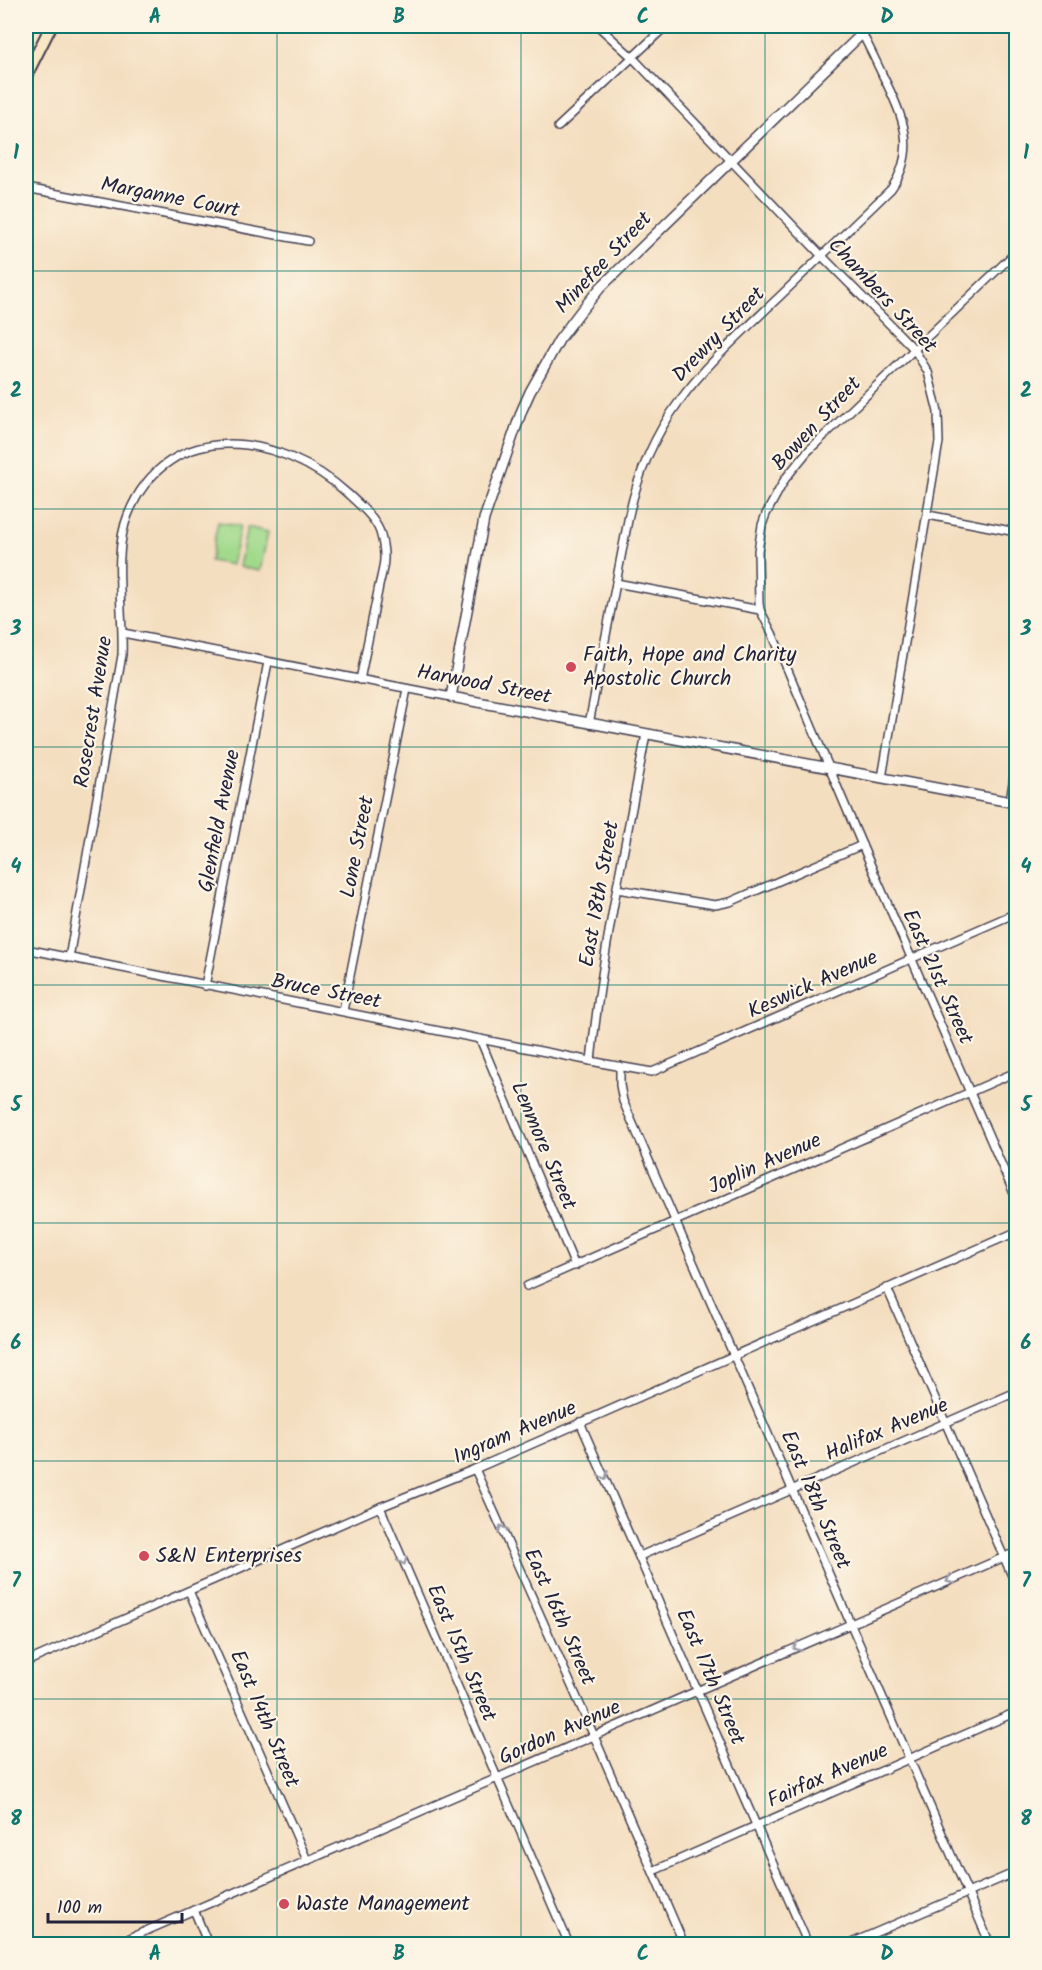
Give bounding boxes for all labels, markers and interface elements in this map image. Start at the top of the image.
text: A [149,2,161,34]
text: B [393,2,405,34]
text: C [637,2,649,34]
text: D [880,2,894,34]
text: 1 [13,138,19,170]
text: 1 [1023,138,1029,170]
street label: Marganne Court [98,168,243,228]
street label: Minefee Street [547,203,661,322]
street label: Chambers Street [819,230,945,362]
street label: Drewry Street [665,279,774,391]
street label: Bowen Street [764,368,870,479]
text: 2 [10,376,22,408]
text: 2 [1020,376,1032,408]
text: 3 [10,614,22,646]
text: 3 [1020,614,1032,646]
street label: Rosecrest Avenue [66,633,122,790]
place label: Faith, Hope and Charity Apostolic Church [583,639,797,696]
street label: Harwood Street [414,656,555,714]
marker: Faith, Hope and Charity Apostolic Church [564,660,578,674]
street label: Glenfield Avenue [190,746,250,895]
street label: Lone Street [332,792,384,901]
street label: East 18th Street [571,817,629,970]
text: 4 [11,852,22,884]
text: 4 [1021,852,1032,884]
street label: East 21st Street [892,904,982,1051]
street label: Keswick Avenue [743,941,884,1028]
street label: Bruce Street [268,965,384,1019]
street label: Lenmore Street [501,1077,585,1216]
text: 5 [10,1090,23,1122]
text: 5 [1020,1090,1033,1122]
street label: Joplin Avenue [703,1124,827,1204]
text: 6 [11,1328,22,1360]
text: 6 [1021,1328,1032,1360]
street label: Halifax Avenue [820,1389,954,1471]
street label: Ingram Avenue [448,1392,582,1474]
street label: East 18th Street [771,1425,859,1575]
one-way arrow [597,1469,609,1480]
one-way arrow [497,1524,509,1535]
place label: S&N Enterprises [156,1540,302,1573]
street label: East 16th Street [514,1543,604,1692]
marker: S&N Enterprises [137,1549,151,1563]
one-way arrow [396,1555,408,1566]
text: 7 [11,1566,21,1598]
text: 7 [1021,1566,1031,1598]
one-way arrow [946,1573,957,1585]
street label: East 15th Street [417,1579,505,1728]
street label: East 17th Street [666,1604,754,1751]
one-way arrow [792,1640,803,1652]
street label: East 14th Street [220,1645,308,1794]
street label: Gordon Avenue [494,1691,627,1775]
street label: Fairfax Avenue [762,1734,894,1817]
text: 8 [10,1804,22,1836]
text: 8 [1020,1804,1032,1836]
scale bar [48,1886,182,1924]
place label: Waste Management [296,1888,470,1921]
text: 100 m [57,1894,102,1923]
marker: Waste Management [277,1897,291,1911]
text: A [149,1939,161,1970]
text: B [393,1939,405,1970]
text: C [637,1939,649,1970]
text: D [880,1939,894,1970]

